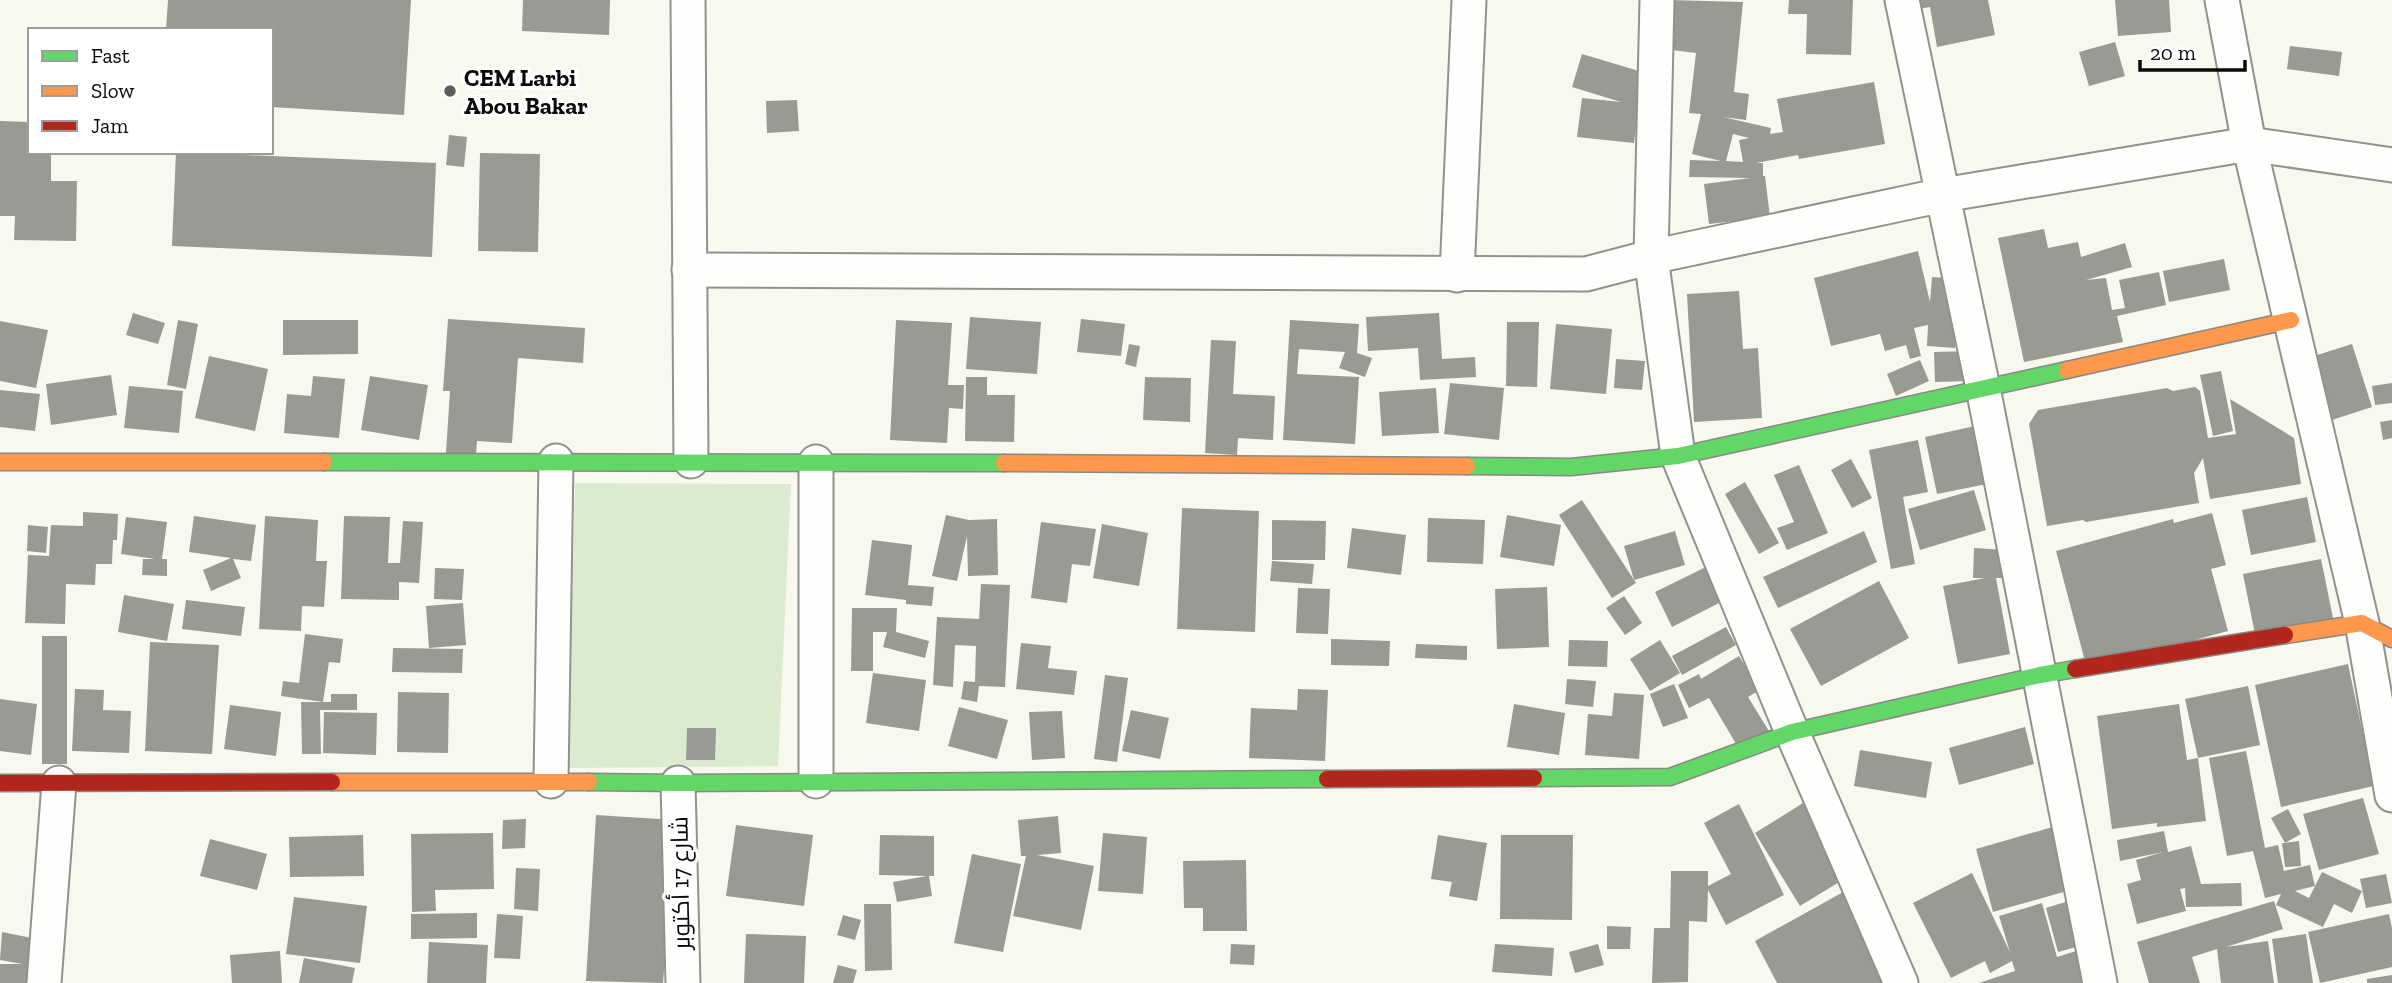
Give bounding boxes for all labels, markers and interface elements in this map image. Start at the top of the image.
legend [28,28,273,154]
scale bar [2140,28,2245,72]
text: 20 m [2150,40,2196,65]
text: Fast [91,43,130,68]
place label: CEM Larbi Abou Bakar [464,63,588,120]
text: Slow [91,78,134,103]
marker: CEM Larbi Abou Bakar [442,83,458,99]
text: Jam [91,113,128,138]
street label: شارع 17 أكتوبر [663,816,698,952]

